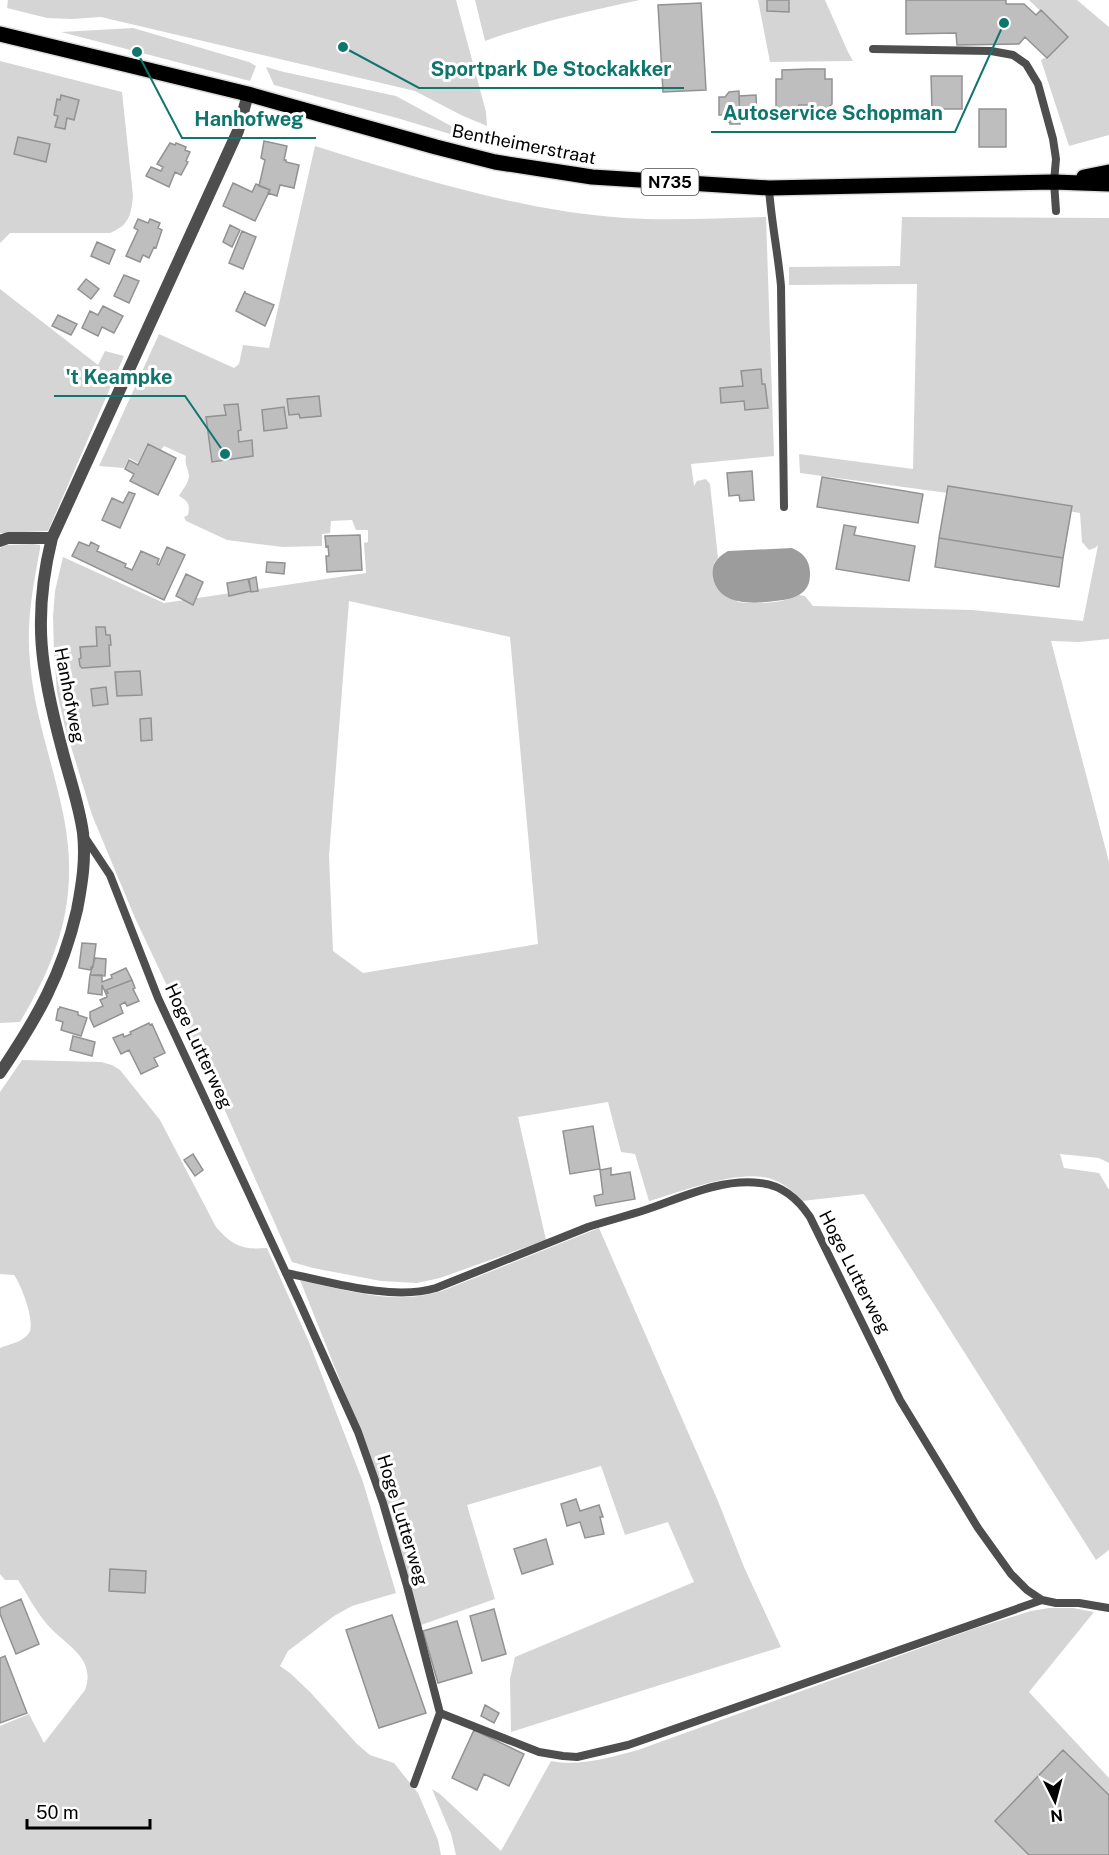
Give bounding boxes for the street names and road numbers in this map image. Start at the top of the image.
street label: Bentheimerstraat [450,120,598,168]
road number: N735 [642,169,698,195]
street label: Hanhofweg [50,646,90,744]
street label: Hoge Lutterweg [161,980,237,1112]
street label: Hoge Lutterweg [815,1207,895,1337]
street label: Hoge Lutterweg [373,1452,433,1588]

